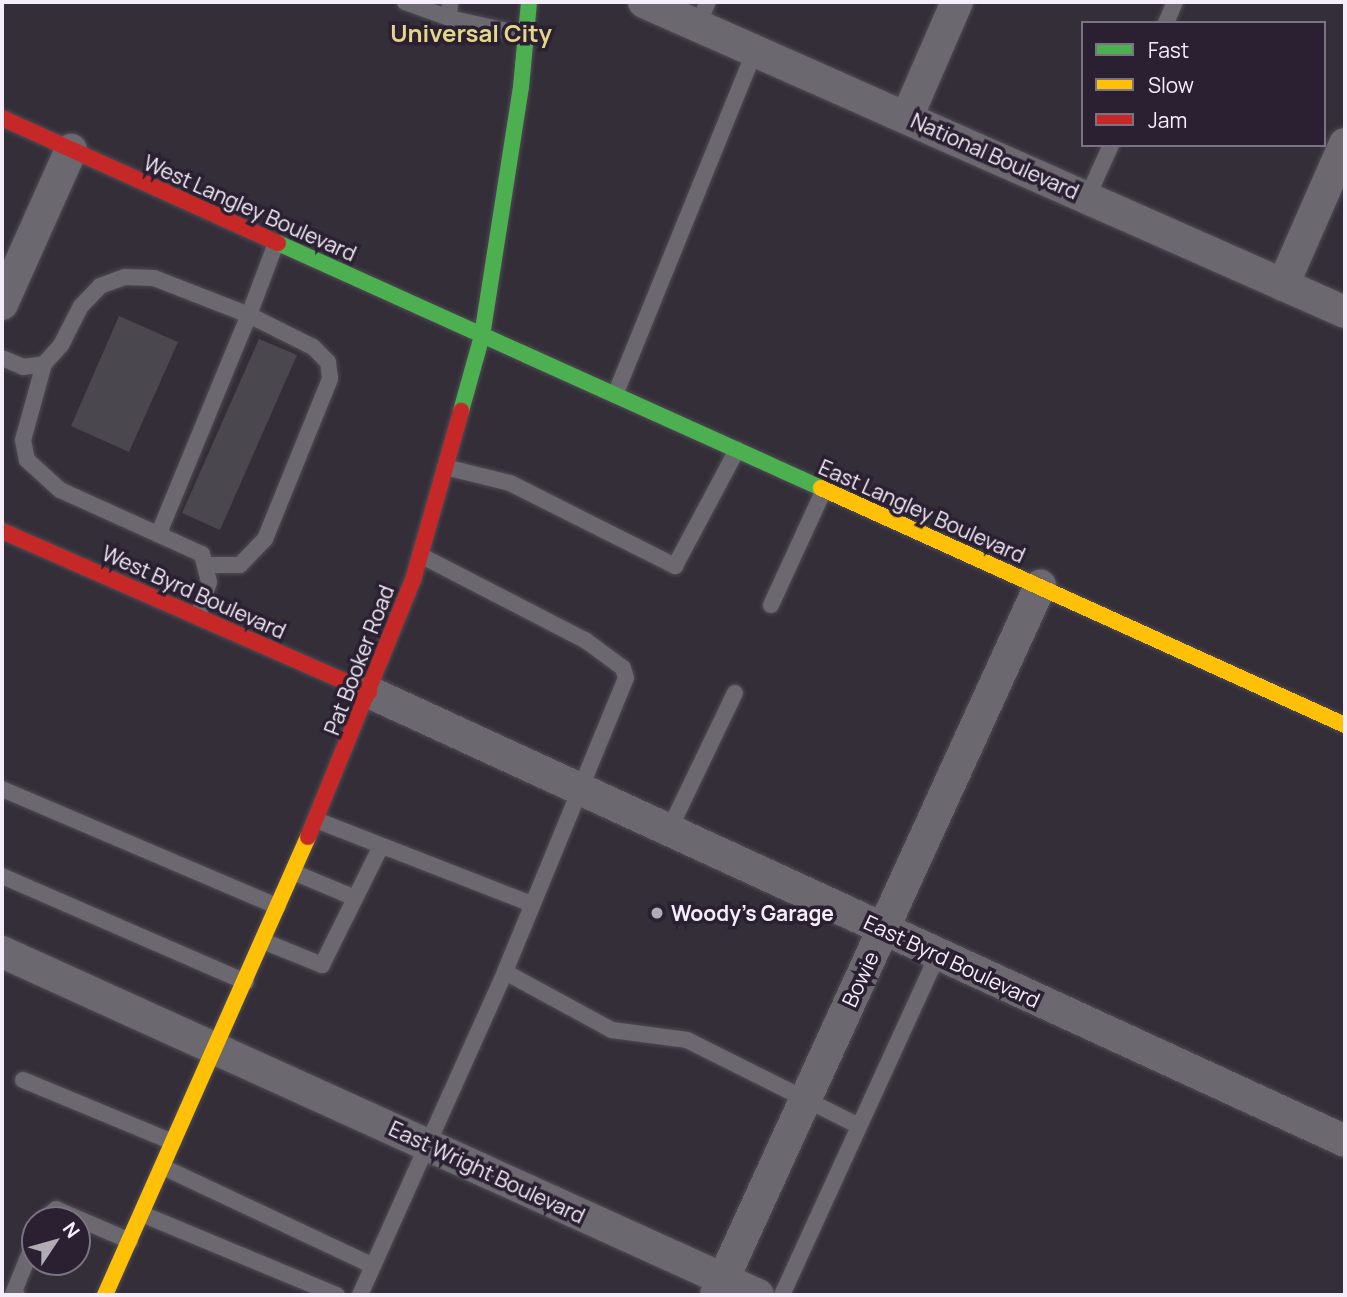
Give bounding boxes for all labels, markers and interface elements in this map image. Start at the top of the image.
district label: Universal City [390,19,552,47]
legend [1081,21,1326,147]
text: Fast [1148,36,1189,64]
text: Slow [1148,71,1194,99]
text: Jam [1148,106,1187,134]
street label: National Boulevard [907,108,1083,204]
street label: West Langley Boulevard [140,150,360,266]
street label: East Langley Boulevard [815,454,1029,568]
street label: West Byrd Boulevard [98,540,290,644]
street label: Pat Booker Road [319,582,399,738]
place label: Woody's Garage [671,900,834,926]
marker: Woody's Garage [649,905,665,921]
street label: East Byrd Boulevard [860,909,1044,1013]
street label: Bowie [836,947,884,1011]
street label: East Wright Boulevard [385,1116,589,1228]
north arrow [21,1206,91,1276]
text: N [57,1217,86,1243]

